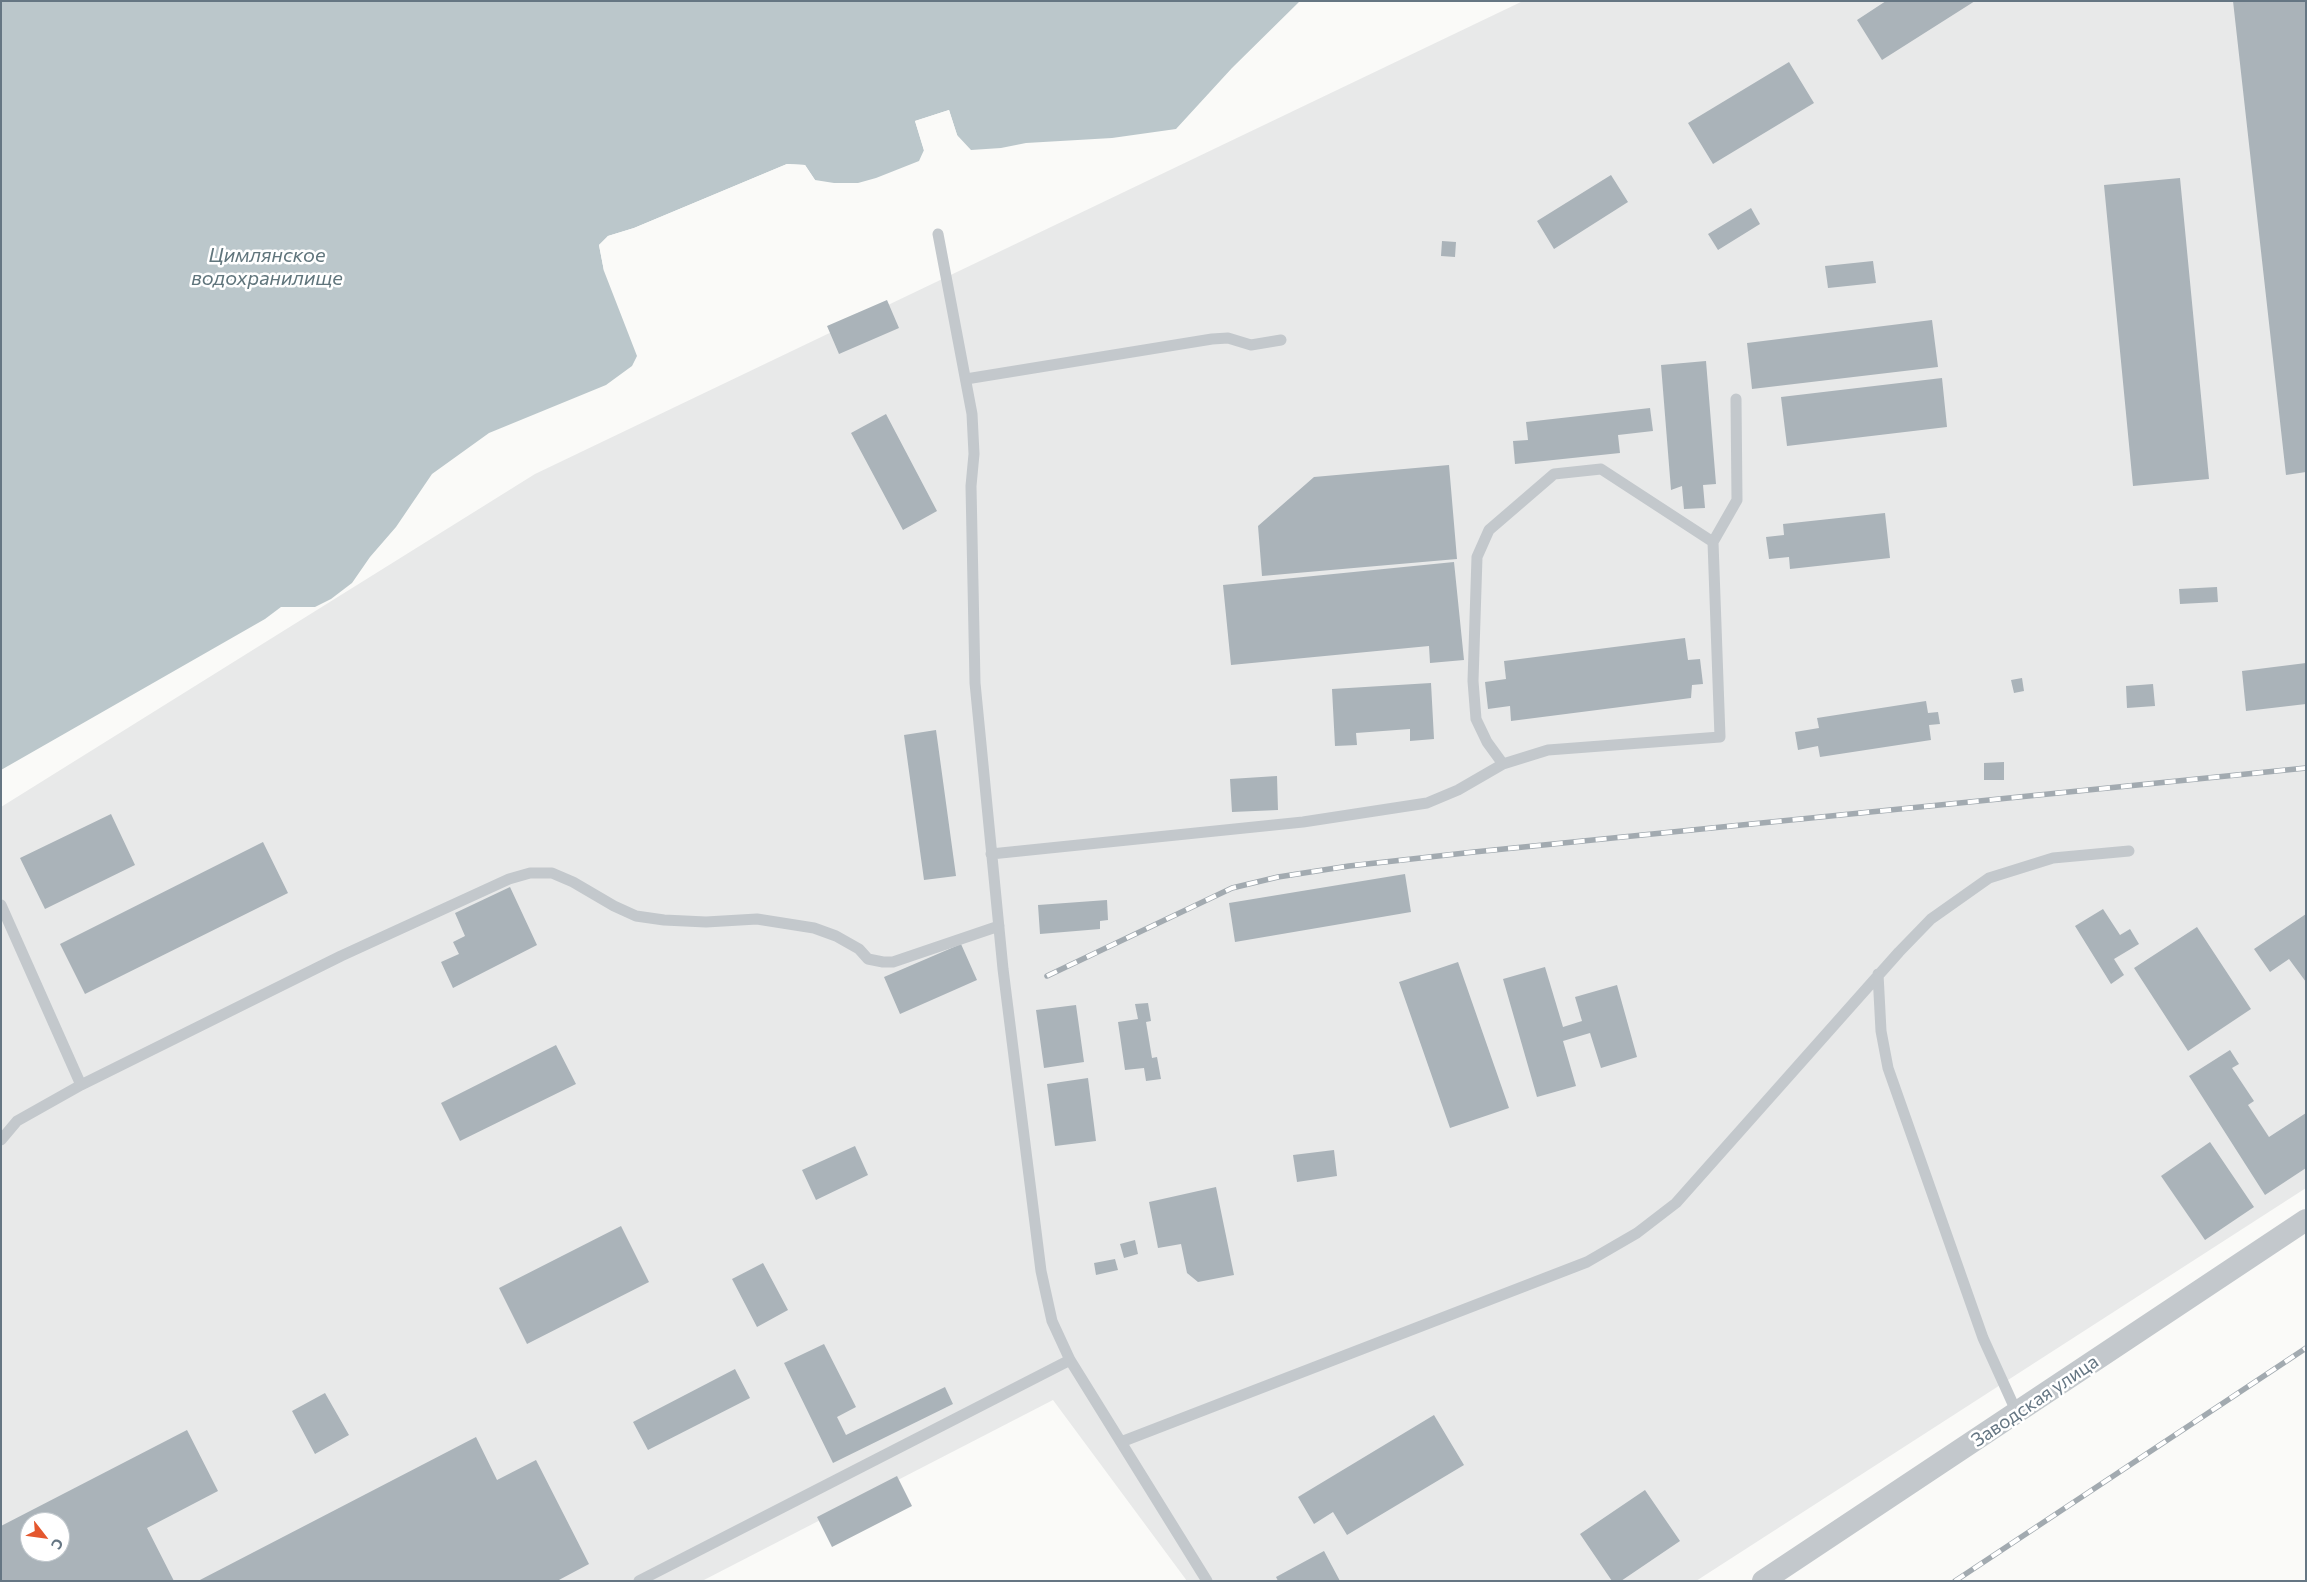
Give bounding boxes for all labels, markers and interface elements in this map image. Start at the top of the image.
water label: Цимлянское водохранилище [191,243,343,290]
street label: Заводская улица [1967,1350,2103,1452]
north arrow [20,1512,70,1562]
text: С [48,1536,67,1553]

